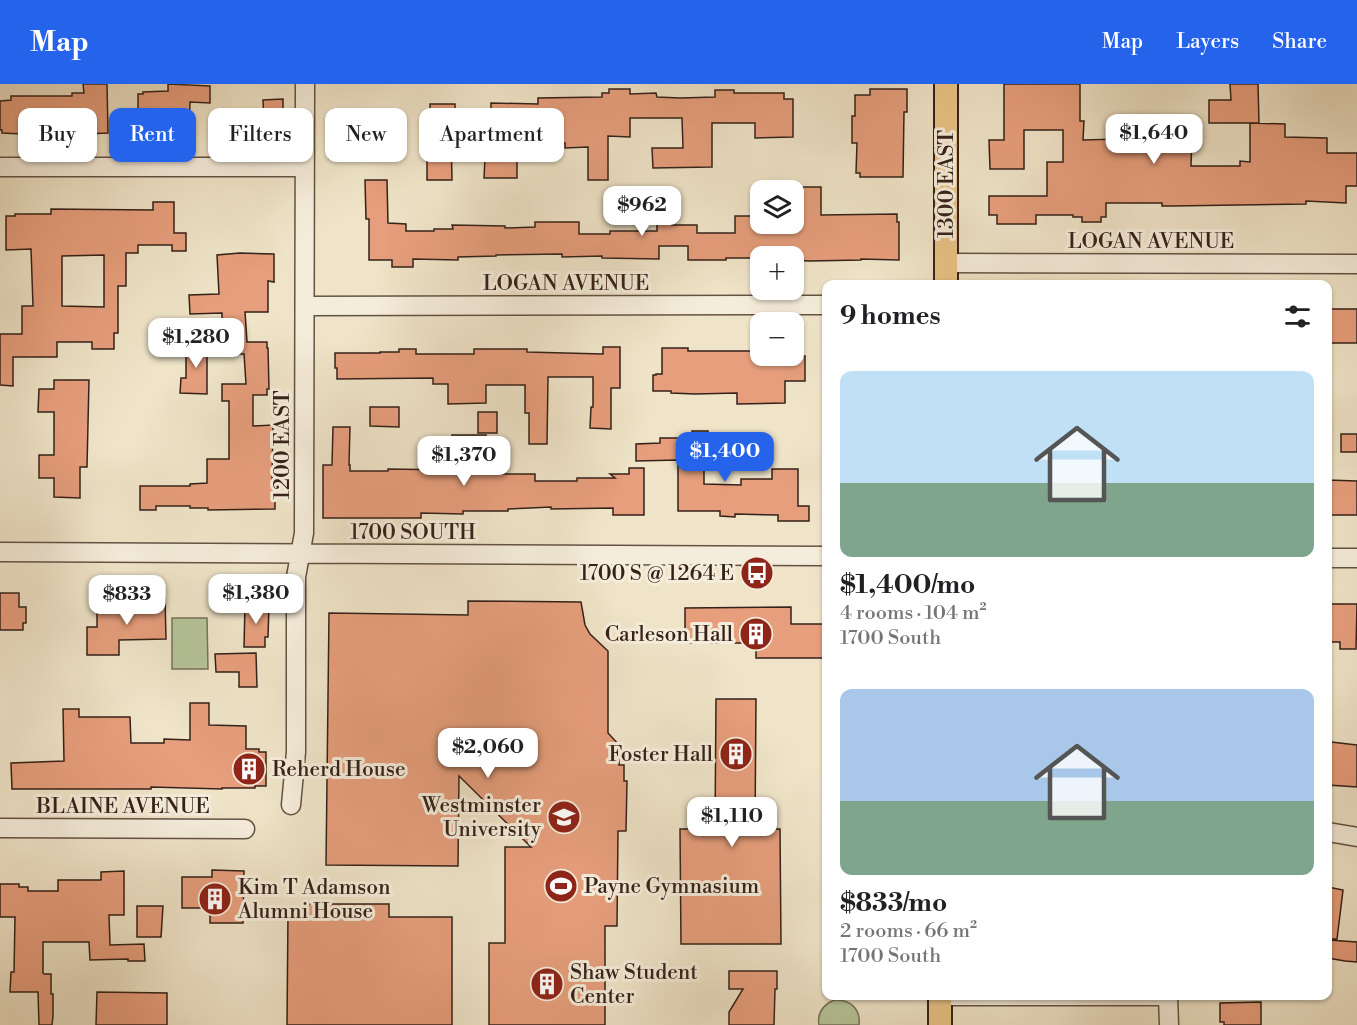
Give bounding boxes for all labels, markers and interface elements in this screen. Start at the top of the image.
text: Map [30,25,89,60]
text: Map [1102,29,1143,55]
text: Layers [1176,29,1239,55]
text: Share [1272,29,1327,55]
chip: Buy [18,108,97,162]
chip: Rent [109,108,196,162]
chip: Filters [208,108,313,162]
chip: New [325,108,407,162]
chip: Apartment [419,108,564,162]
pin: $1,640 [1105,114,1203,165]
text: $1,640 [1120,121,1188,146]
street label: 1300 EAST [934,130,960,238]
map controls [750,180,804,366]
button: layers [750,180,804,234]
pin: $962 [606,186,678,237]
text: $962 [617,193,667,218]
street label: LOGAN AVENUE [1068,229,1234,255]
button: + [750,246,804,300]
street label: LOGAN AVENUE [483,271,649,297]
text: 9 homes [840,300,941,332]
icon: filters [1281,300,1314,333]
button: − [750,312,804,366]
pin: $1,280 [147,318,245,369]
text: $1,280 [162,325,230,350]
street label: 1200 EAST [270,390,296,500]
icon: home [1023,410,1131,518]
pin: $1,400 [676,432,774,483]
pin: $1,370 [415,436,513,487]
text: $1,400 [690,439,760,464]
text: $1,370 [431,443,497,468]
street label: 1700 SOUTH [350,520,476,546]
bus stop icon: 1700 S @ 1264 E [739,555,775,591]
place label: 1700 S @ 1264 E [580,561,734,587]
text: $1,400/mo [840,569,975,601]
pin: $1,380 [207,574,305,625]
pin: $833 [91,575,163,626]
text: $1,380 [222,581,290,606]
text: $833 [103,582,151,607]
text: 4 rooms · 104 m² [840,601,987,626]
building icon: Carleson Hall [738,616,774,652]
place label: Carleson Hall [605,622,733,648]
text: 1700 South [840,626,941,651]
pin: $2,060 [439,728,537,779]
icon: home [1023,728,1131,836]
text: $2,060 [452,735,524,760]
building icon: Foster Hall [718,736,754,772]
place label: Foster Hall [608,742,713,768]
building icon: Reherd House [231,751,267,787]
place label: Reherd House [272,757,406,783]
place label: Westminster University [421,793,542,843]
street label: BLAINE AVENUE [35,794,210,820]
pin: $1,110 [683,797,781,848]
school or university icon: Westminster University [546,799,582,835]
text: $1,110 [701,804,763,829]
sports icon: Payne Gymnasium [543,868,579,904]
place label: Payne Gymnasium [584,874,759,900]
place label: Kim T Adamson Alumni House [237,875,391,925]
building icon: Kim T Adamson Alumni House [197,881,233,917]
text: $833/mo [840,887,947,919]
text: 2 rooms · 66 m² [840,919,977,944]
text: 1700 South [840,944,941,969]
place label: Shaw Student Center [570,960,698,1010]
building icon: Shaw Student Center [529,966,565,1002]

